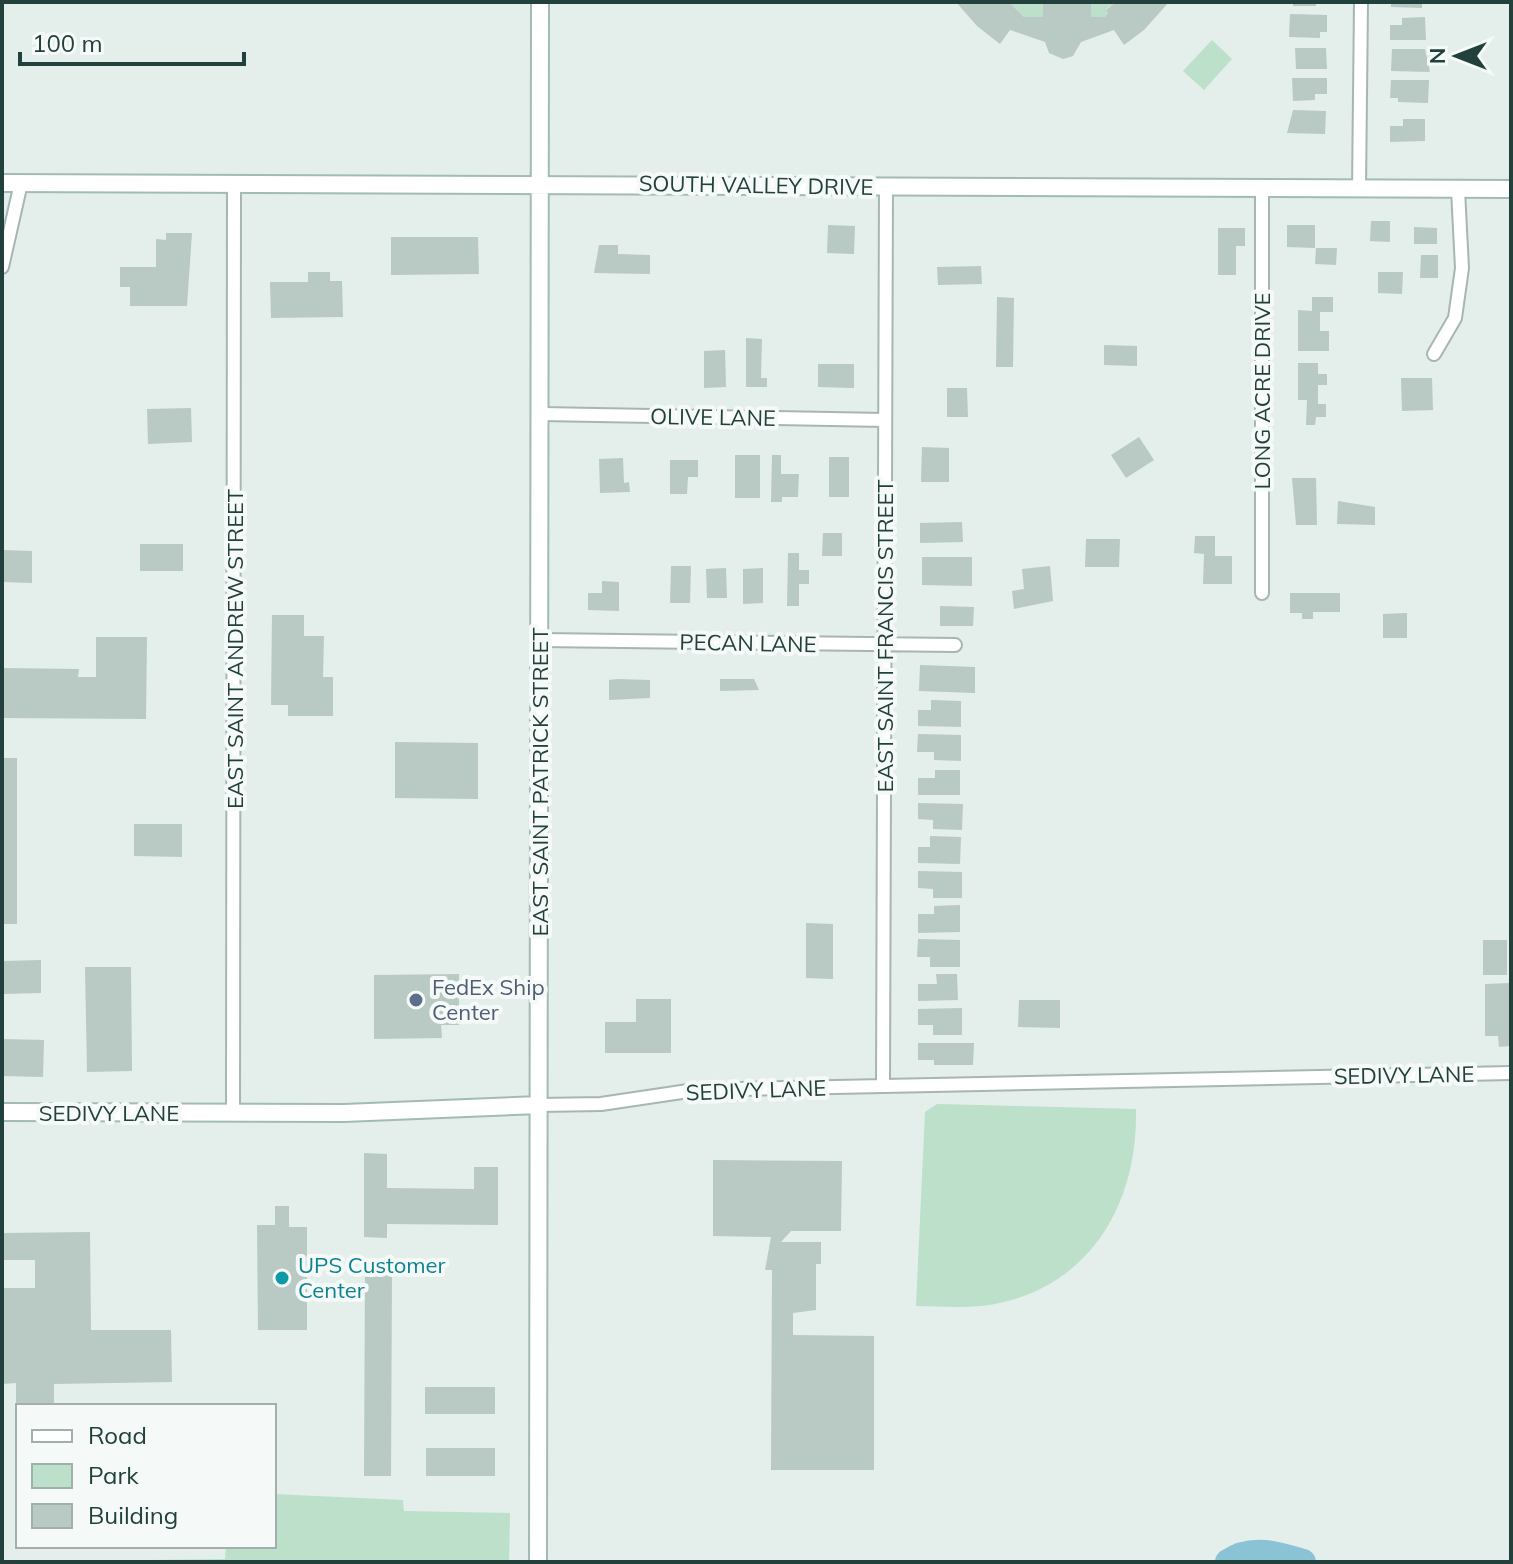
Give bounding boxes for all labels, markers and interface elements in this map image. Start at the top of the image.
scale bar [20,16,244,66]
north arrow [1417,16,1497,96]
text: 100 m [32,28,103,58]
text: N [1423,48,1451,64]
street label: SOUTH VALLEY DRIVE [639,169,873,201]
street label: LONG ACRE DRIVE [1248,293,1276,489]
street label: OLIVE LANE [650,402,776,432]
street label: EAST SAINT FRANCIS STREET [871,480,899,792]
street label: EAST SAINT ANDREW STREET [221,489,249,809]
street label: EAST SAINT PATRICK STREET [526,627,554,937]
street label: PECAN LANE [679,628,817,658]
place label: FedEx Ship Center [432,973,545,1026]
marker: FedEx Ship Center [407,991,425,1009]
street label: SEDIVY LANE [1334,1060,1474,1090]
street label: SEDIVY LANE [685,1074,827,1106]
street label: SEDIVY LANE [39,1099,179,1127]
place label: UPS Customer Center [298,1251,446,1304]
marker: UPS Customer Center [273,1269,291,1287]
legend [16,1404,276,1548]
text: Road [88,1420,147,1450]
text: Park [88,1460,139,1490]
text: Building [88,1500,178,1530]

